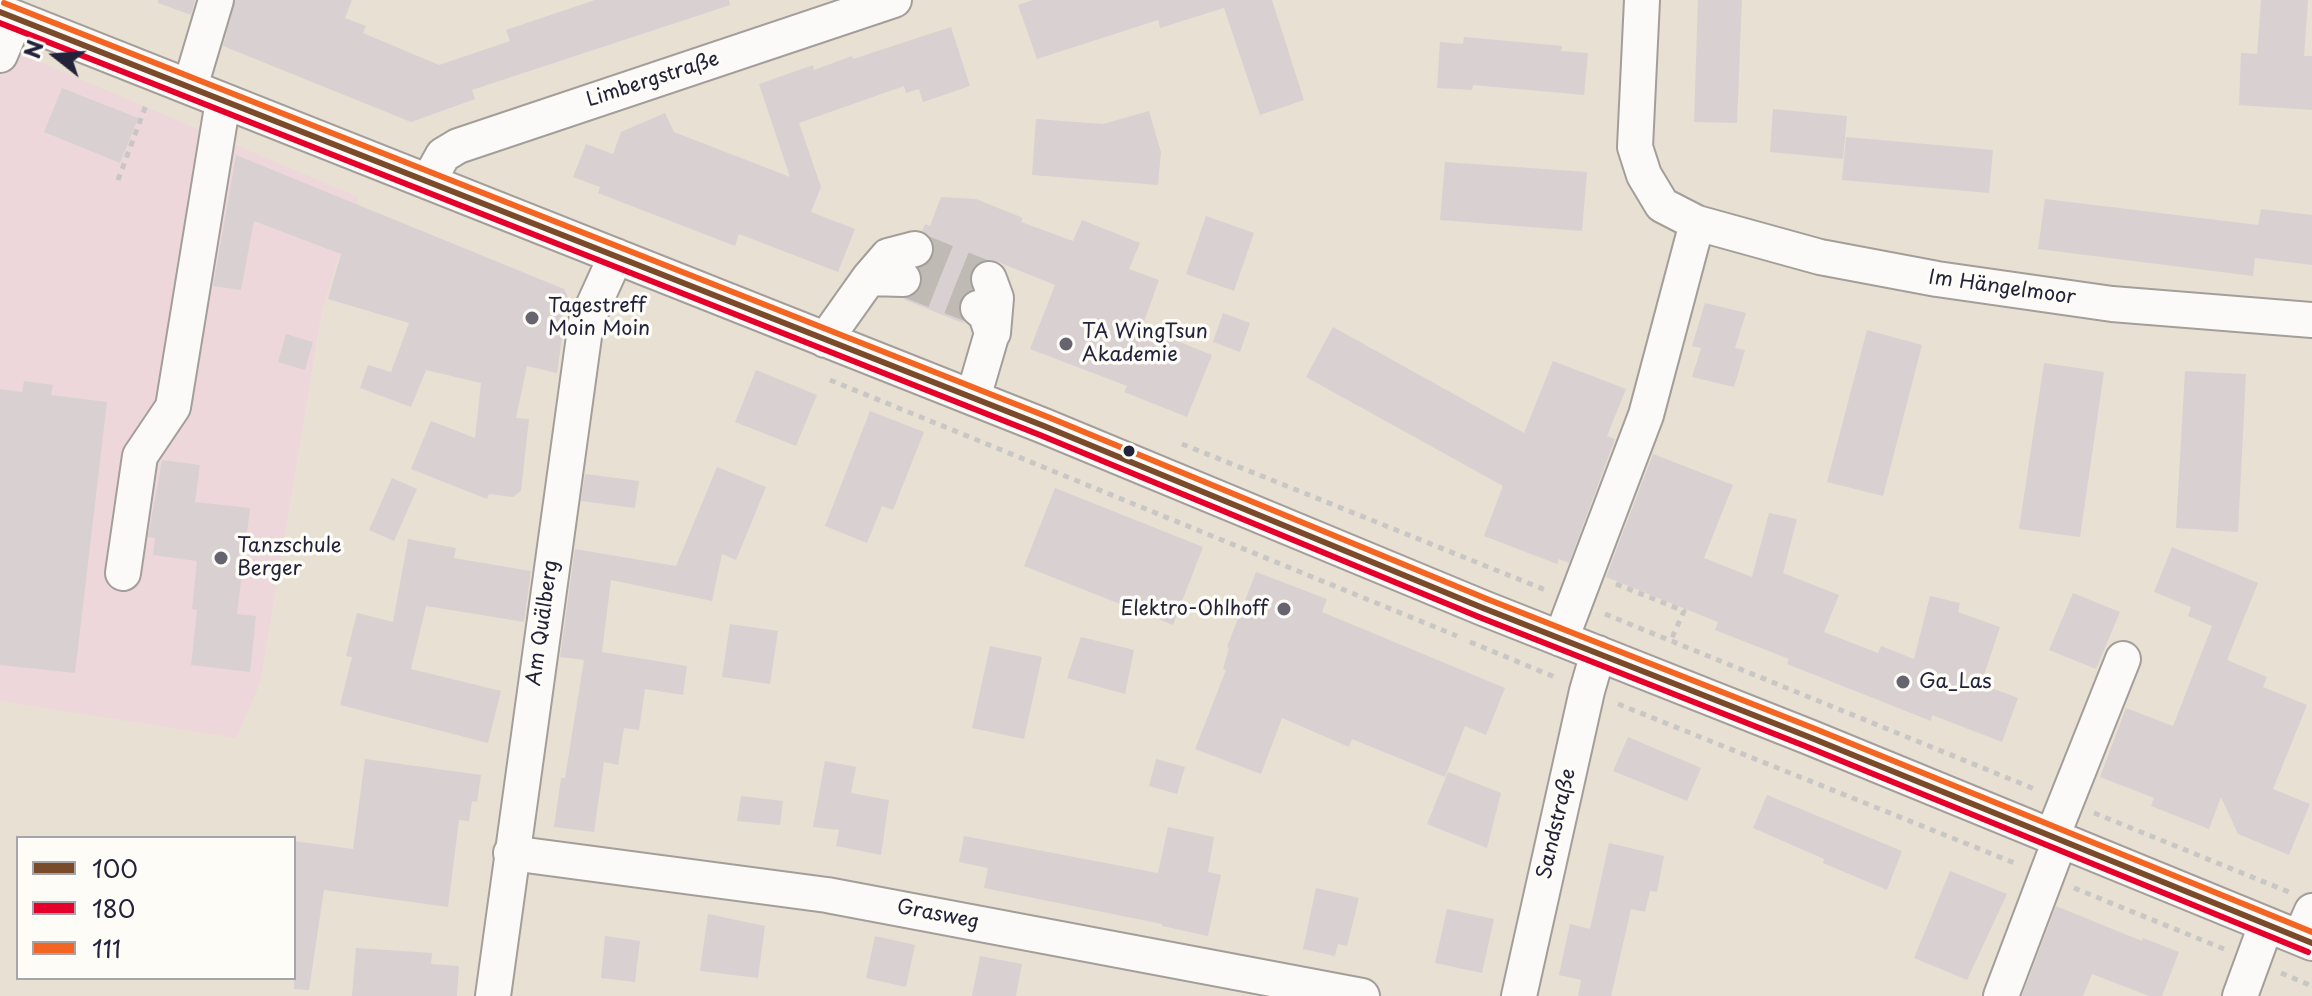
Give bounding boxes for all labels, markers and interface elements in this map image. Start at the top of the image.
north arrow [16,16,96,96]
text: N [14,36,51,62]
street label: Limbergstraße [584,47,722,113]
street label: Im Hängelmoor [1927,266,2077,310]
place label: Tagestreff Moin Moin [548,294,650,341]
marker: Tagestreff Moin Moin [523,309,541,327]
place label: TA WingTsun Akademie [1082,320,1208,367]
marker: TA WingTsun Akademie [1057,335,1075,353]
unlabelled marker [1121,443,1137,459]
place label: Tanzschule Berger [237,534,342,581]
marker: Tanzschule Berger [212,549,230,567]
street label: Am Quälberg [522,559,564,687]
place label: Elektro-Ohlhoff [1121,597,1268,621]
marker: Elektro-Ohlhoff [1275,600,1293,618]
place label: Ga_Las [1919,670,1991,694]
marker: Ga_Las [1894,673,1912,691]
street label: Sandstraße [1533,766,1581,882]
legend [16,836,296,980]
text: 100 [92,850,138,886]
text: 180 [92,890,135,926]
street label: Grasweg [895,895,981,935]
text: 111 [92,930,121,966]

